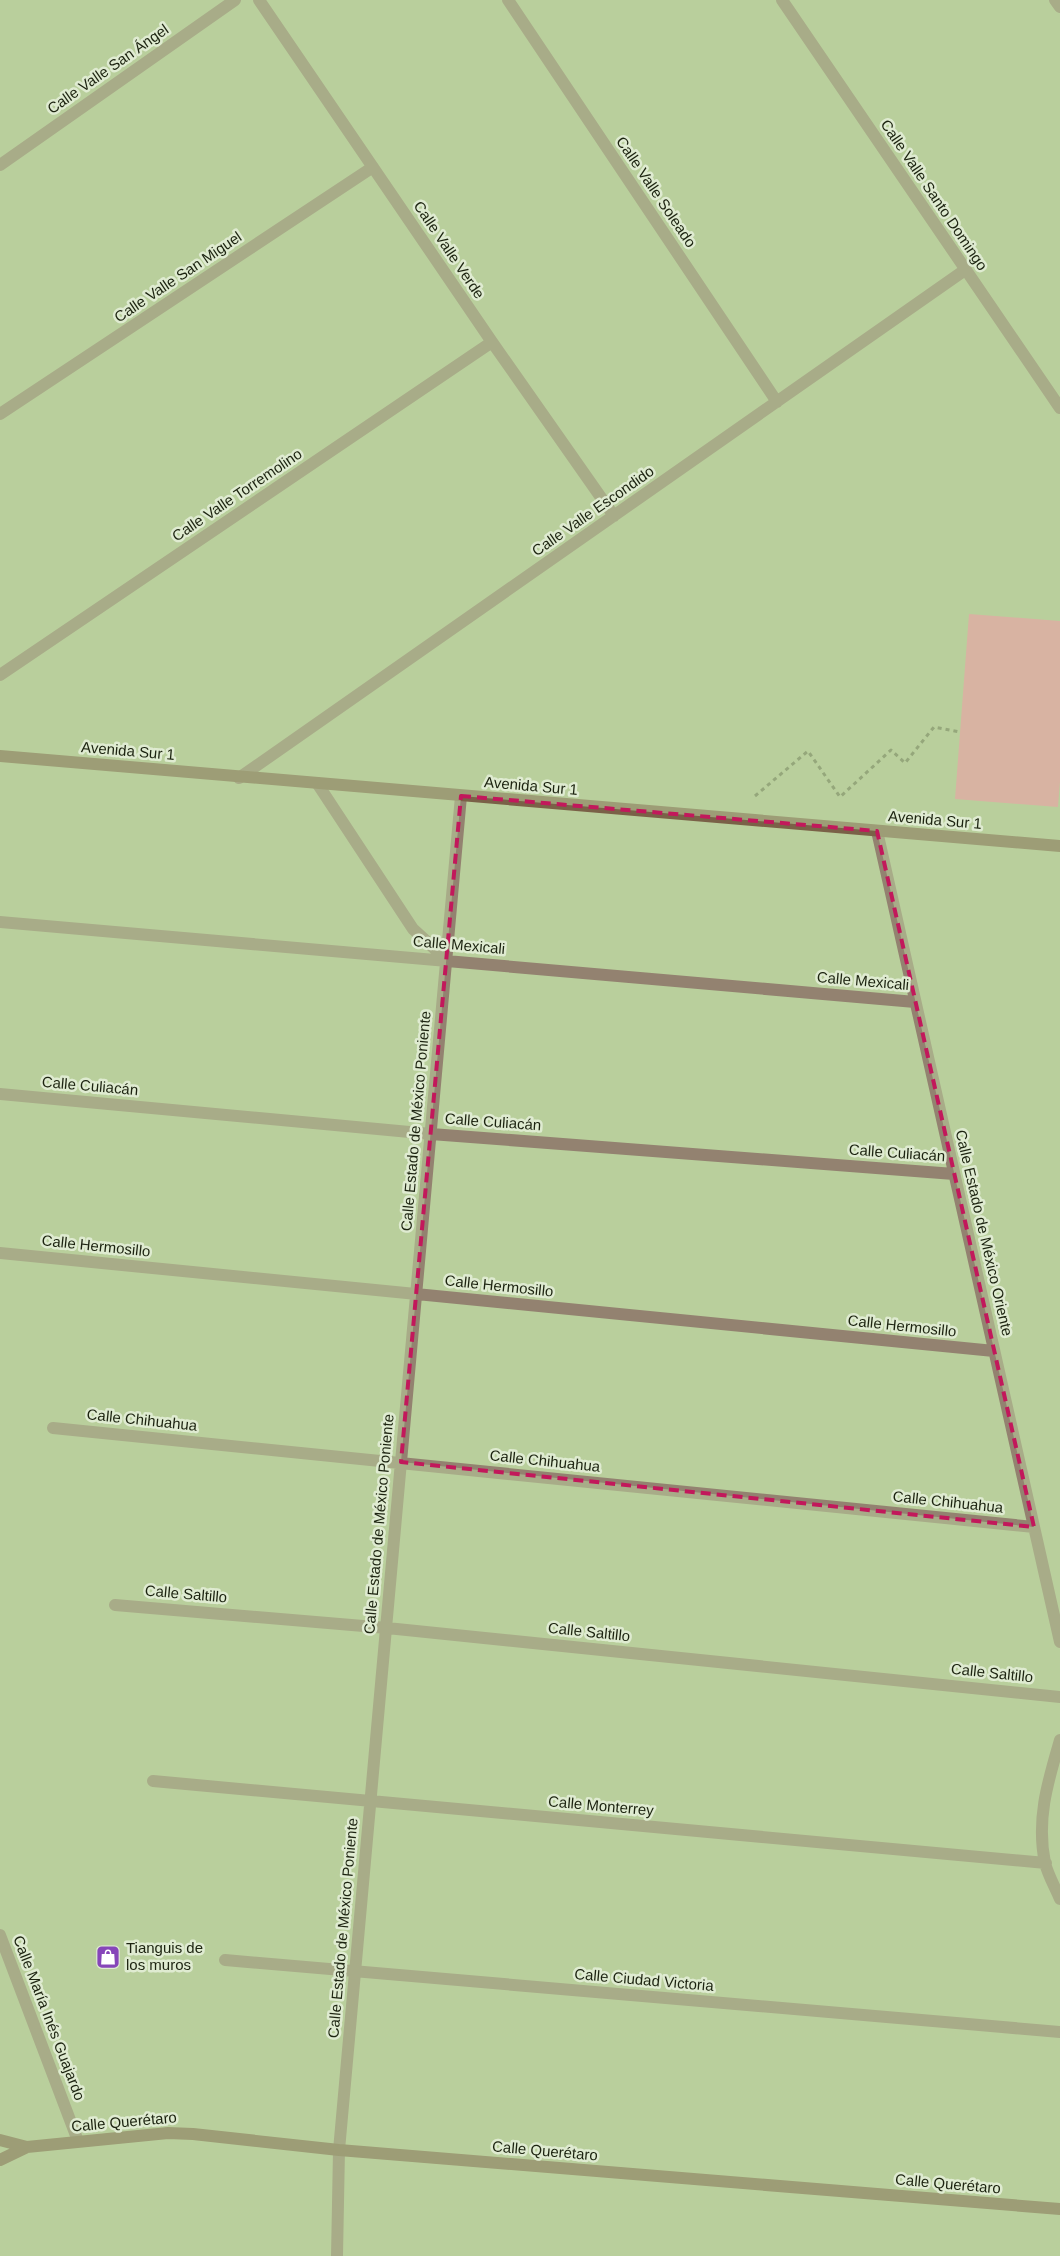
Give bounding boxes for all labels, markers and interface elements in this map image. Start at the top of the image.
street label: Calle Valle San Ángel [44,20,172,117]
street label: Calle Valle Santo Domingo [878,116,991,273]
street label: Calle Valle Soleado [613,133,700,250]
street label: Calle Valle Verde [411,198,488,302]
street label: Calle Valle San Miguel [111,228,245,326]
street label: Calle Valle Torremolino [169,445,305,544]
street label: Calle Valle Escondido [529,462,657,559]
street label: Avenida Sur 1 [80,738,176,763]
street label: Avenida Sur 1 [483,773,579,798]
street label: Avenida Sur 1 [887,807,983,832]
street label: Calle Mexicali [412,932,506,957]
street label: Calle Mexicali [816,968,910,993]
street label: Calle Estado de México Poniente [397,1010,434,1232]
street label: Calle Culiacán [41,1073,139,1098]
street label: Calle Culiacán [444,1110,542,1133]
street label: Calle Estado de México Oriente [952,1128,1016,1338]
street label: Calle Culiacán [848,1141,946,1164]
street label: Calle Hermosillo [41,1231,151,1260]
street label: Calle Hermosillo [444,1271,554,1300]
street label: Calle Hermosillo [847,1311,957,1340]
street label: Calle Chihuahua [86,1405,199,1434]
street label: Calle Estado de México Poniente [360,1413,397,1635]
street label: Calle Chihuahua [489,1446,602,1475]
street label: Calle Chihuahua [892,1487,1005,1516]
street label: Calle Saltillo [144,1581,228,1606]
street label: Calle Saltillo [547,1619,631,1644]
street label: Calle Saltillo [950,1660,1034,1685]
street label: Calle Monterrey [548,1792,655,1819]
street label: Calle Estado de México Poniente [324,1817,361,2039]
street label: Calle María Inés Guajardo [10,1933,89,2103]
place label: Tianguis de los muros [126,1939,203,1973]
shop icon: Tianguis de los muros [95,1944,121,1970]
street label: Calle Ciudad Victoria [574,1965,715,1994]
street label: Calle Querétaro [70,2108,177,2135]
street label: Calle Querétaro [492,2137,599,2164]
street label: Calle Querétaro [895,2170,1002,2197]

